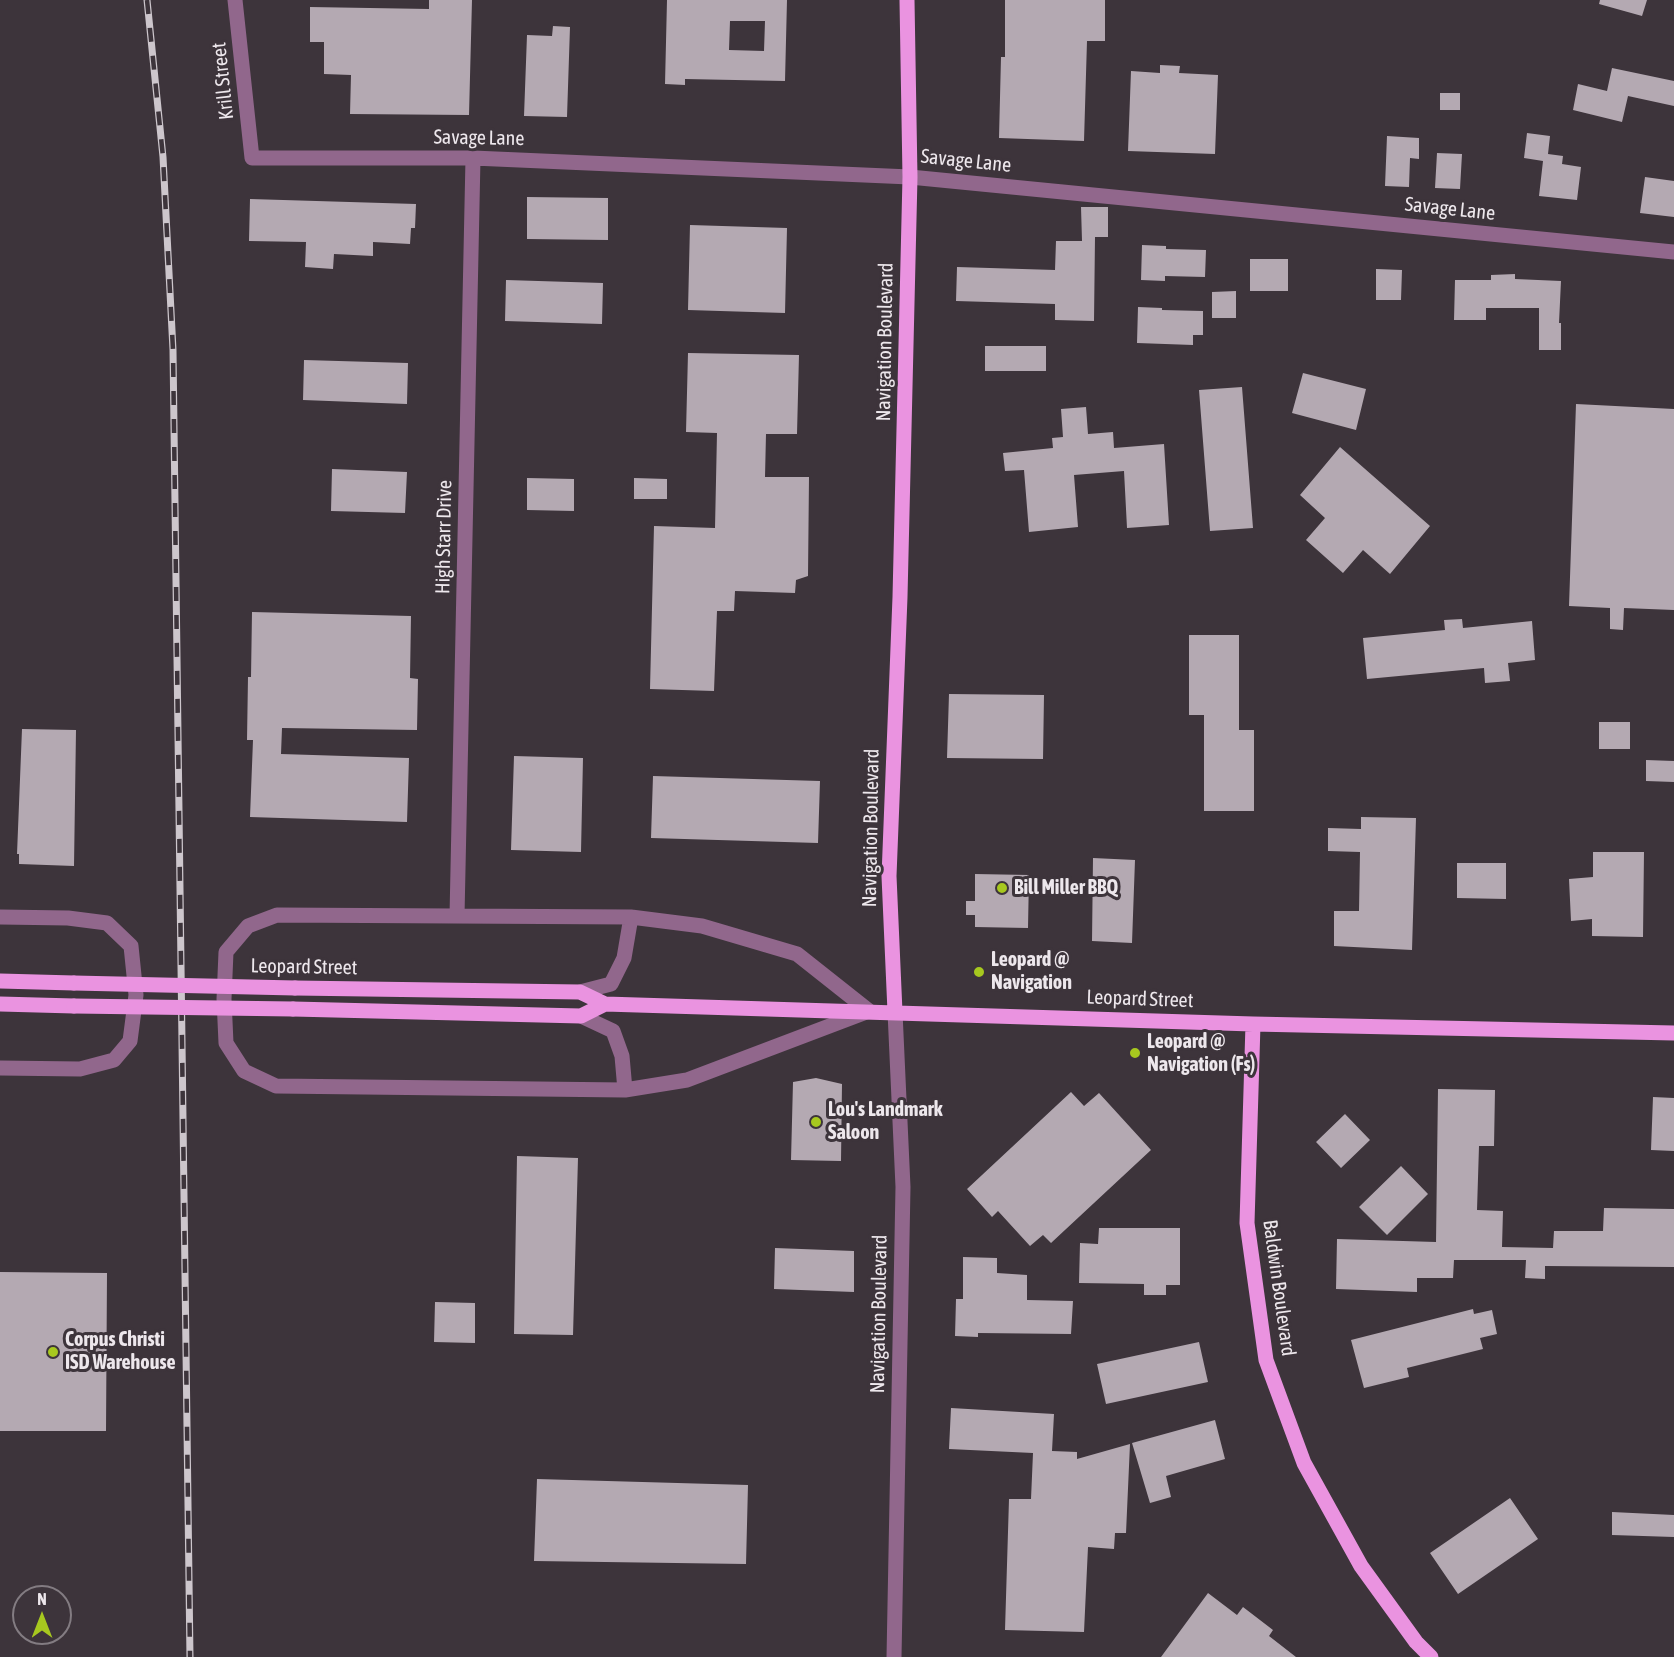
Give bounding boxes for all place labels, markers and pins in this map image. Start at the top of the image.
place label: Bill Miller BBQ [1014,876,1118,900]
marker: Bill Miller BBQ [995,881,1009,895]
place label: Leopard @ Navigation [991,948,1072,995]
marker: Leopard @ Navigation [972,965,986,979]
place label: Leopard @ Navigation (Fs) [1147,1030,1255,1077]
marker: Leopard @ Navigation (Fs) [1128,1046,1142,1060]
place label: Lou's Landmark Saloon [828,1098,942,1145]
marker: Lou's Landmark Saloon [809,1115,823,1129]
place label: Corpus Christi ISD Warehouse [65,1328,176,1375]
marker: Corpus Christi ISD Warehouse [46,1345,60,1359]

